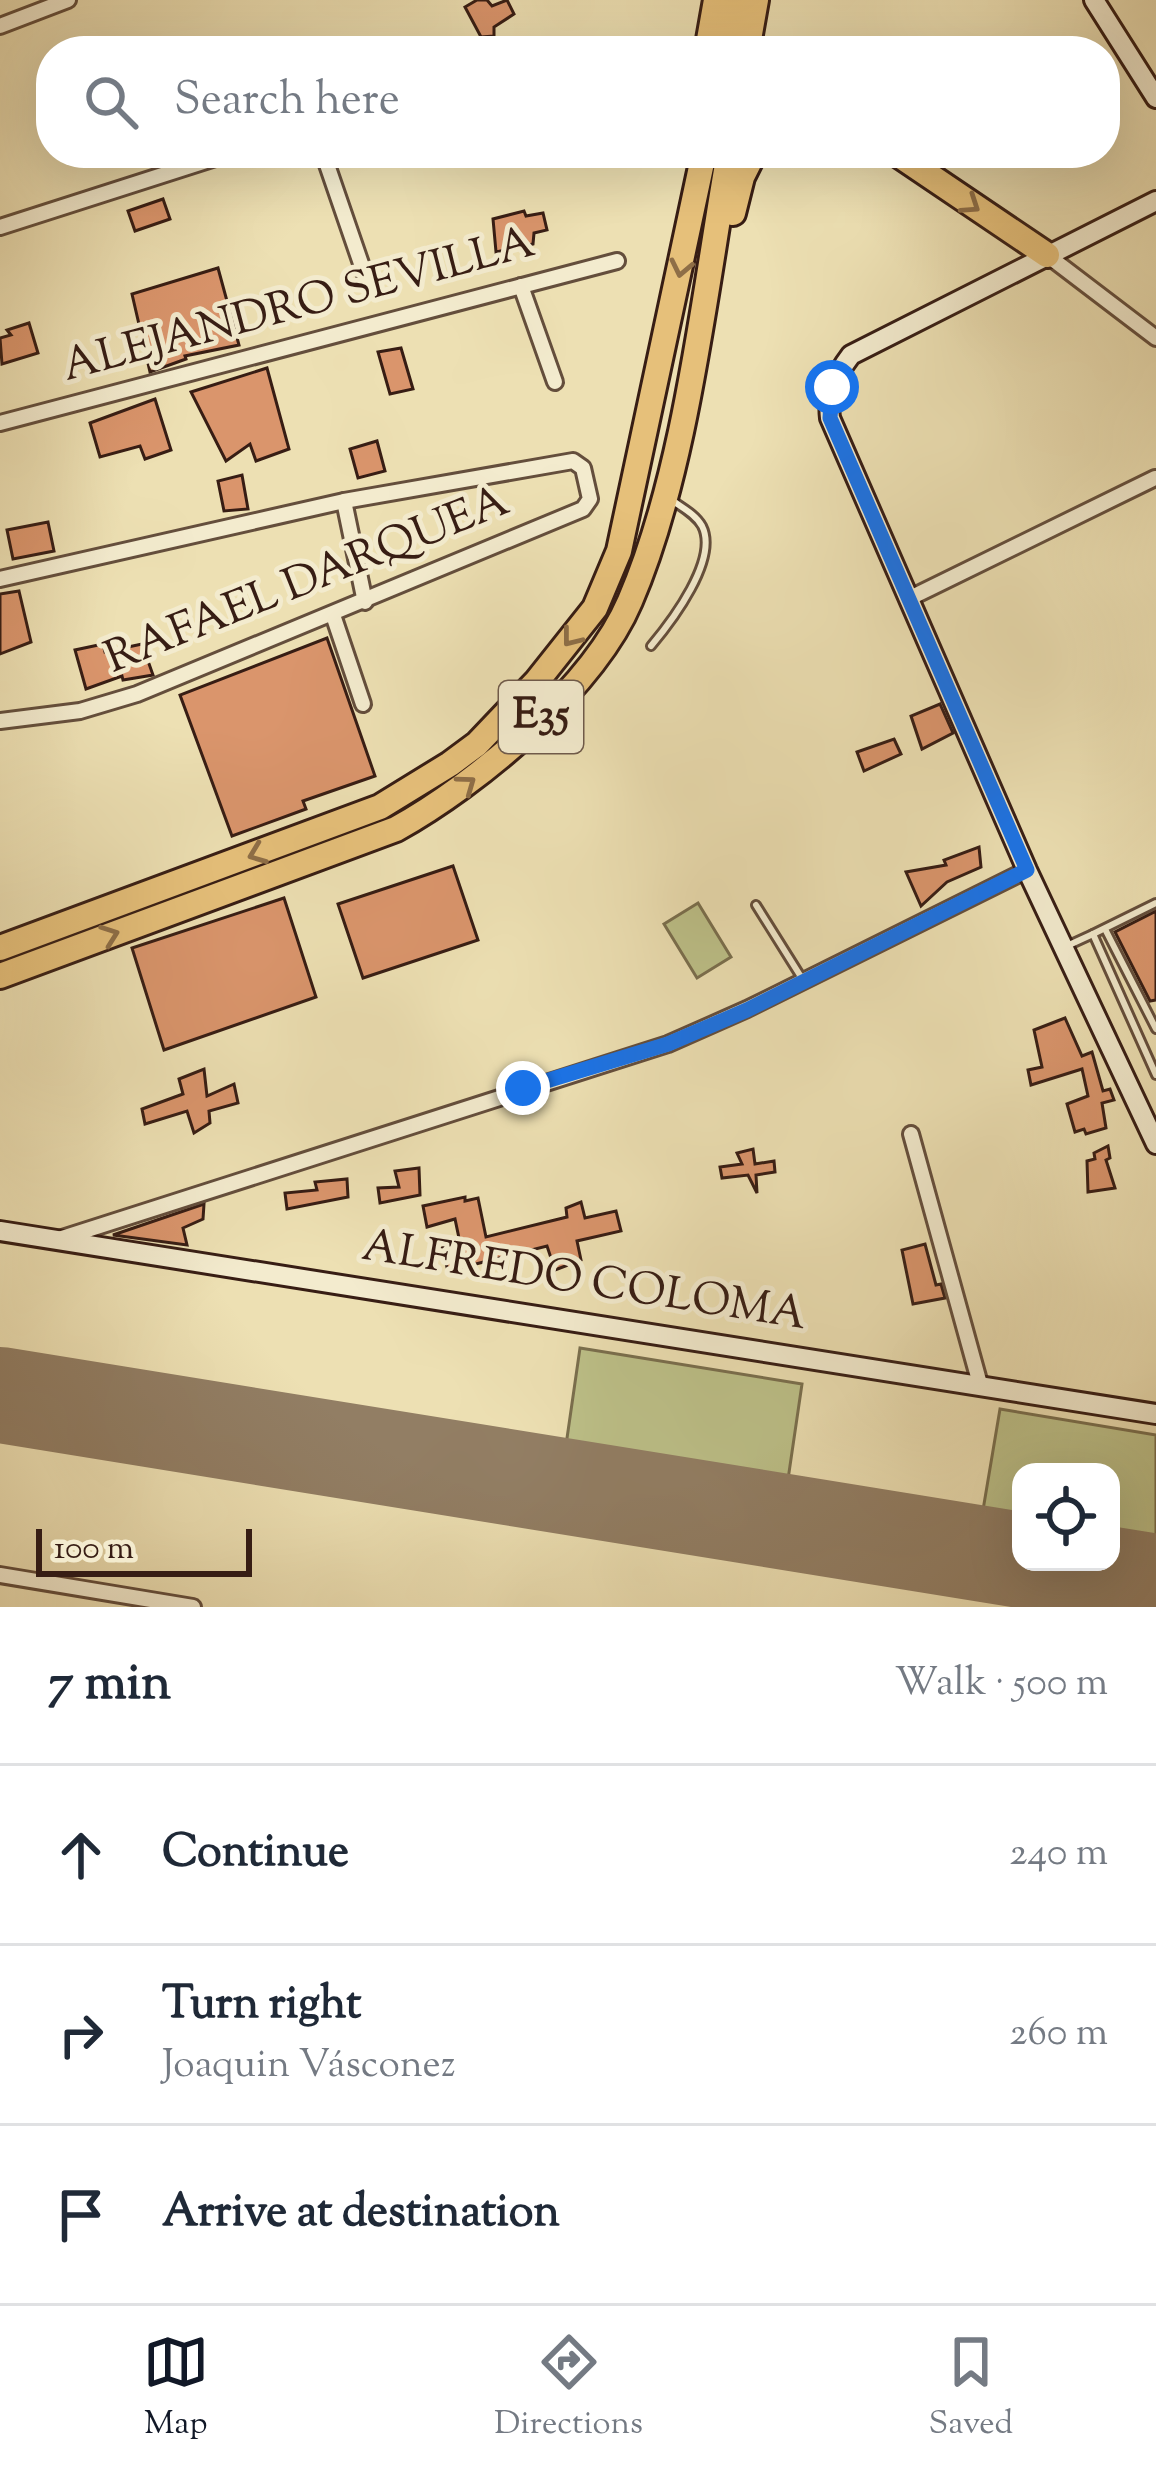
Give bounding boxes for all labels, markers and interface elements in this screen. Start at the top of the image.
search box [36,36,1120,168]
icon: search [78,69,144,135]
text: Search here [174,70,400,135]
one-way arrow [957,190,979,212]
street label: ALEJANDRO SEVILLA [55,213,543,401]
one-way arrow [669,257,695,277]
route start [805,360,859,414]
street label: RAFAEL DARQUEA [96,471,520,693]
one-way arrow [564,624,585,646]
road number: E35 [499,681,583,753]
one-way arrow [454,777,476,798]
one-way arrow [247,839,268,864]
one-way arrow [98,925,119,949]
route end [496,1061,550,1115]
street label: ALFREDO COLOMA [357,1216,811,1350]
map controls [1012,1463,1120,1571]
button: locate [1012,1463,1120,1571]
scale bar [36,1523,252,1576]
text: 100 m [54,1526,134,1574]
text: 7 min [48,1649,171,1722]
text: Walk · 500 m [895,1657,1108,1713]
icon: ahead [48,1822,114,1888]
text: Continue [162,1822,349,1887]
text: 240 m [1009,1827,1108,1883]
text: Turn right [162,1974,361,2039]
icon: right [48,2002,114,2068]
text: 260 m [1009,2007,1108,2063]
text: Joaquin Vásconez [162,2039,455,2095]
icon: arrive [48,2182,114,2248]
text: Arrive at destination [162,2182,560,2247]
tab: Map [143,2329,209,2449]
tab: Directions [494,2329,643,2449]
tab: Saved [929,2329,1013,2449]

